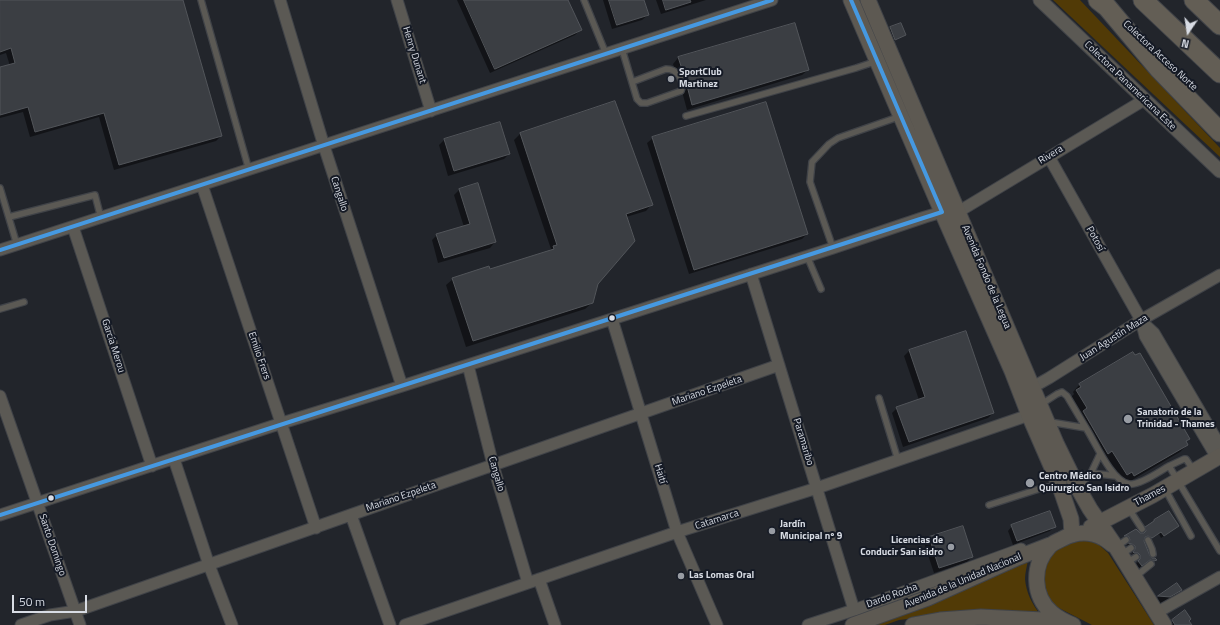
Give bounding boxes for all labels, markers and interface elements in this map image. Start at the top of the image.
north arrow [1168,12,1208,52]
street label: Colectora Acceso Norte [1120,18,1200,94]
street label: Henry Dunant [400,25,428,85]
street label: Colectora Panamericana Este [1082,39,1178,133]
place label: SportClub Martinez [679,67,722,90]
marker: SportClub Martinez [666,74,676,84]
street label: Rivera [1037,143,1065,167]
street label: Cangallo [328,175,350,213]
street label: Avenida Fondo de la Legua [959,223,1013,331]
street label: Potosí [1083,224,1107,254]
street label: Juan Agustín Maza [1078,312,1150,364]
unlabelled marker [607,313,617,323]
street label: García Merou [99,318,127,374]
street label: Emilio Frers [245,331,273,381]
street label: Mariano Ezpeleta [670,373,744,409]
place label: Sanatorio de la Trinidad - Thames [1137,407,1215,430]
marker: Sanatorio de la Trinidad - Thames [1122,413,1134,425]
street label: Paramaribo [790,417,816,467]
street label: Cangallo [485,455,507,493]
street label: Haití [651,463,669,485]
place label: Centro Médico Quirurgico San Isidro [1039,471,1129,494]
marker: Centro Médico Quirurgico San Isidro [1024,477,1036,489]
street label: Mariano Ezpeleta [364,479,438,515]
street label: Thames [1132,483,1168,509]
unlabelled marker [46,493,56,503]
street label: Catamarca [694,507,740,533]
street label: Santo Domingo [36,512,68,578]
place label: Jardín Municipal nº 9 [780,519,842,542]
marker: Jardín Municipal nº 9 [767,526,777,536]
place label: Licencias de Conducir San isidro [860,535,943,558]
marker: Licencias de Conducir San isidro [946,542,956,552]
street label: Avenida de la Unidad Nacional [903,551,1023,611]
place label: Las Lomas Oral [689,570,754,582]
marker: Las Lomas Oral [676,571,686,581]
street label: Dardo Rocha [865,581,919,611]
scale bar [14,587,89,613]
text: 50 m [19,592,45,611]

